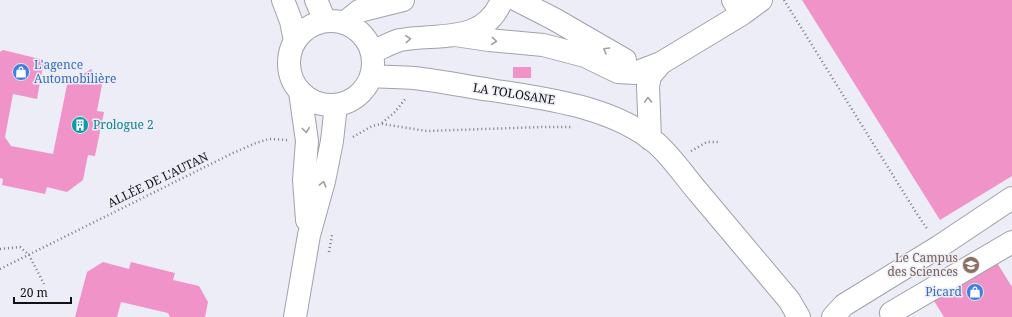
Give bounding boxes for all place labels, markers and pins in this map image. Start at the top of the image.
place label: L'agence Automobilière [34,56,117,87]
shop icon: L'agence Automobilière [11,62,31,82]
building icon: Prologue 2 [70,115,90,135]
place label: Prologue 2 [93,116,154,133]
place label: Le Campus des Sciences [888,249,958,280]
school or university icon: Le Campus des Sciences [961,255,981,275]
shop icon: Picard [965,282,985,302]
place label: Picard [925,283,963,300]

